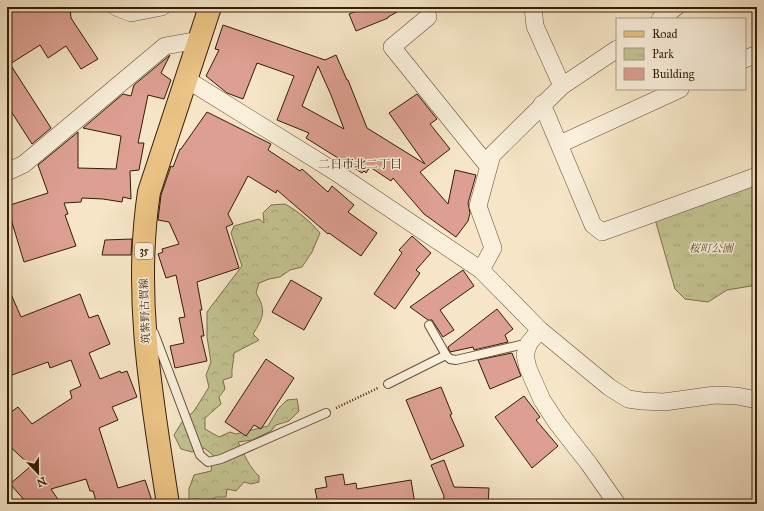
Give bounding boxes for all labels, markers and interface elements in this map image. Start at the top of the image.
legend [616,18,746,90]
text: Road [652,27,678,41]
text: Park [652,47,674,61]
text: Building [652,67,695,82]
district label: 二日市北二丁目 [318,157,402,171]
park label: 桜町公園 [689,242,735,255]
road number: 35 [135,243,153,259]
street label: 筑紫野古賀線 [137,278,153,344]
north arrow [18,453,58,493]
text: N [34,474,48,490]

